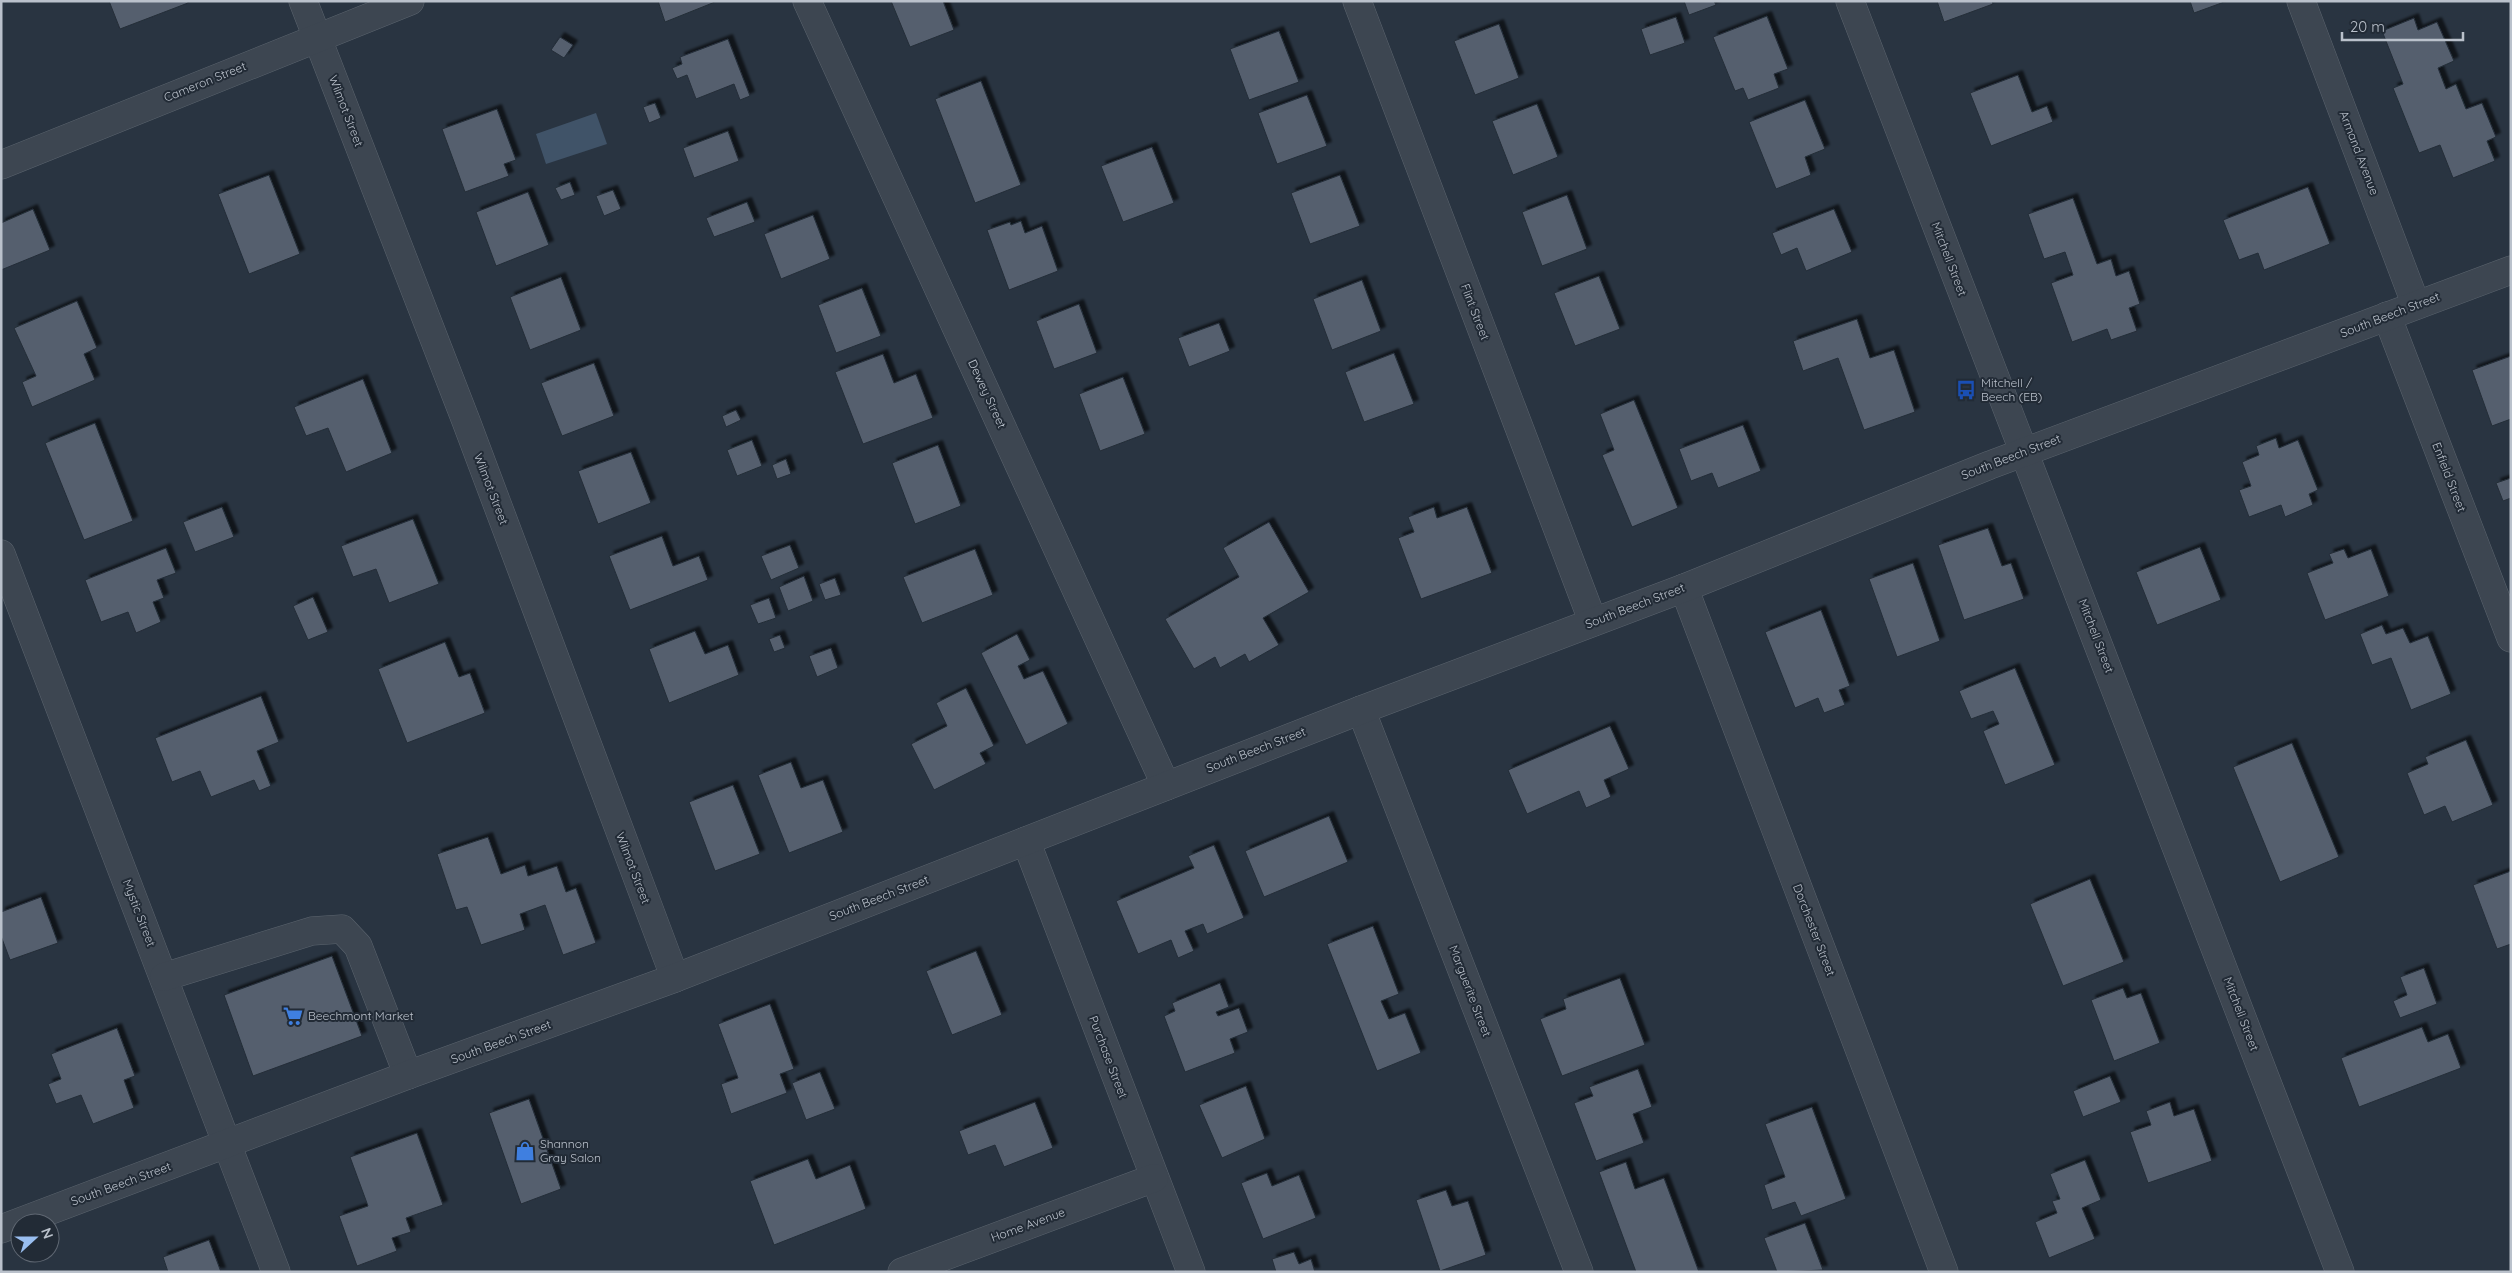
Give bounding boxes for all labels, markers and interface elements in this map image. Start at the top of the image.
scale bar [2342,10,2463,42]
text: 20 m [2350,17,2385,36]
street label: Cameron Street [161,58,248,105]
street label: Wilmot Street [326,73,367,149]
street label: Armand Avenue [2336,109,2383,197]
street label: Mitchell Street [1929,220,1970,298]
street label: Flint Street [1458,281,1493,342]
street label: South Beech Street [2338,289,2442,340]
street label: Dewey Street [965,357,1010,431]
place label: Mitchell / Beech (EB) [1981,375,2042,404]
bus stop icon: Mitchell / Beech (EB) [1955,379,1977,401]
street label: South Beech Street [1959,431,2063,482]
street label: Enfield Street [2429,440,2470,514]
street label: Wilmot Street [471,451,512,527]
street label: South Beech Street [1583,580,1687,631]
street label: Mitchell Street [2076,597,2117,675]
street label: South Beech Street [1204,724,1308,775]
street label: Wilmot Street [613,830,654,906]
street label: South Beech Street [827,872,931,923]
street label: Mystic Street [120,877,159,949]
street label: Dorchester Street [1790,882,1839,978]
street label: Marguerite Street [1446,943,1495,1039]
street label: Mitchell Street [2221,975,2262,1053]
supermarket icon: Beechmont Market [282,1005,304,1027]
place label: Beechmont Market [308,1008,414,1023]
street label: Purchase Street [1086,1013,1131,1100]
street label: South Beech Street [449,1016,553,1067]
place label: Shannon Gray Salon [540,1136,601,1165]
shop icon: Shannon Gray Salon [514,1140,536,1162]
street label: South Beech Street [69,1158,173,1209]
street label: Home Avenue [989,1204,1067,1245]
north arrow [10,1213,60,1263]
text: N [37,1225,57,1241]

